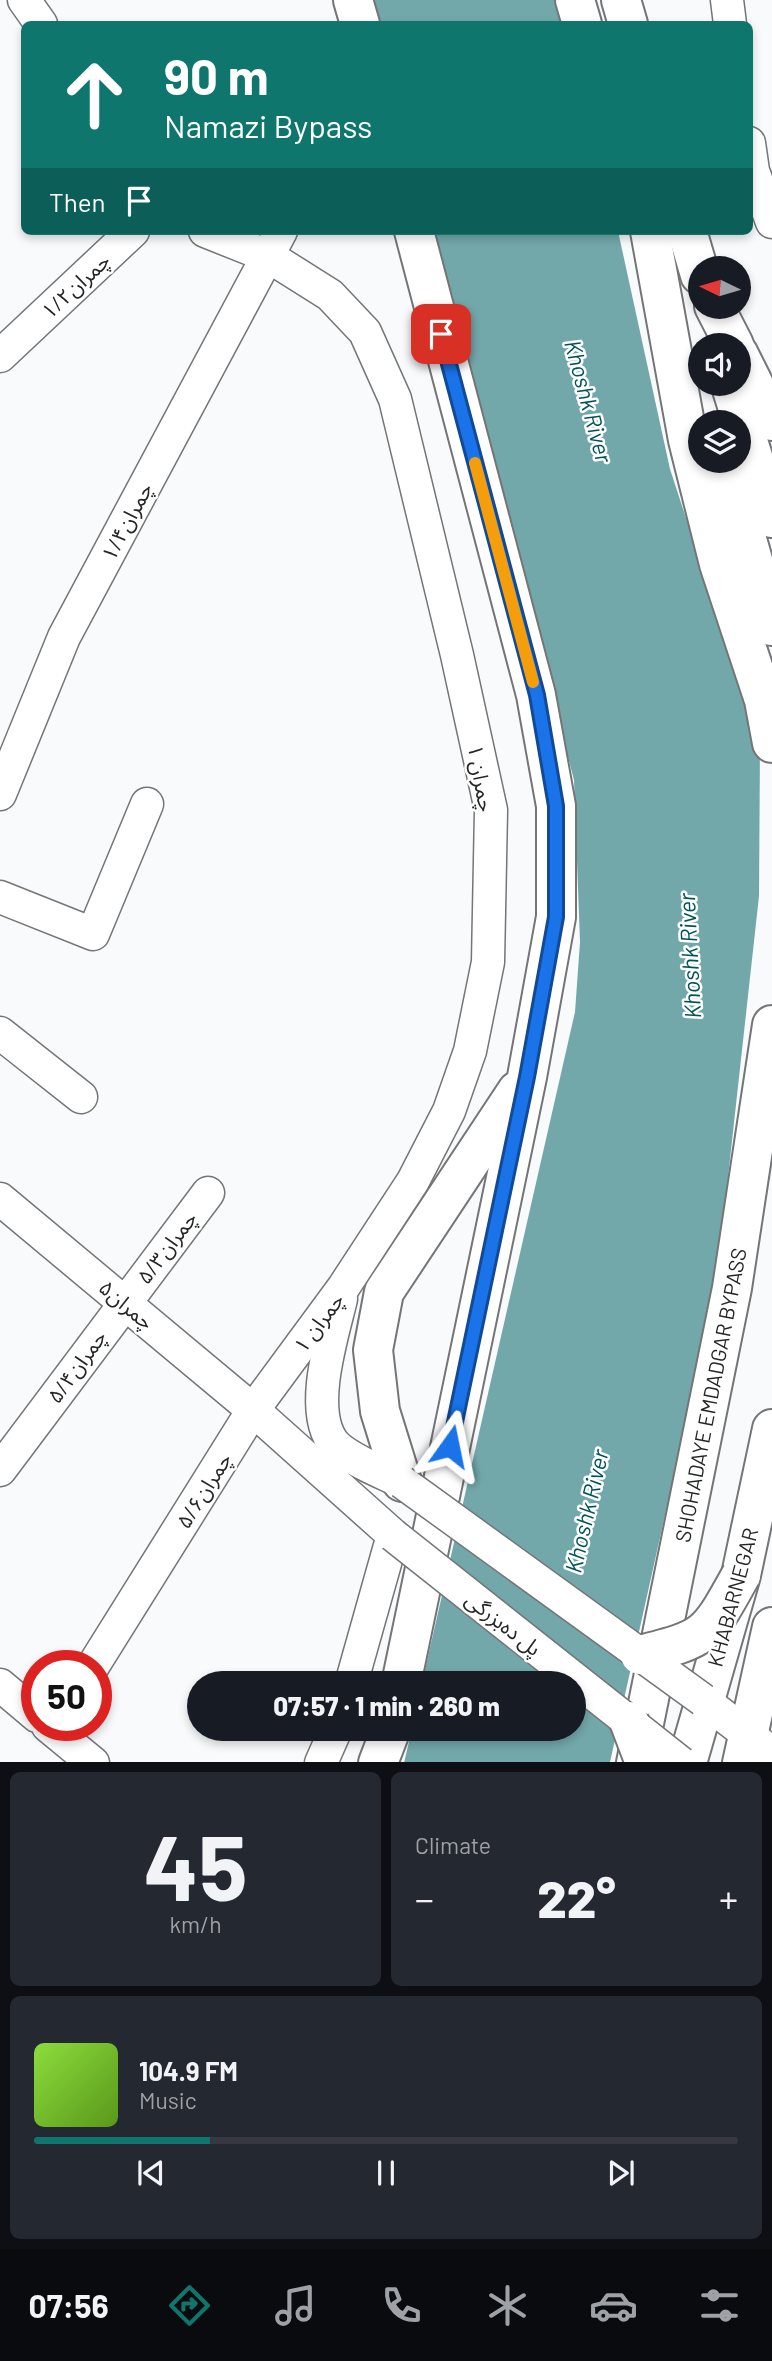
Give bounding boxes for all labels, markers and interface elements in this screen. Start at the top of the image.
text: 90 m [164,46,269,105]
icon: ahead [49,49,140,140]
text: Namazi Bypass [164,106,373,144]
icon: arrive [120,182,158,220]
text: Then [49,186,106,217]
street label: چمران۱/۲ [36,247,116,324]
north arrow [688,256,751,318]
map controls [688,256,751,473]
pin [411,304,471,364]
icon: arrive [422,315,460,353]
button: sound [688,333,751,396]
water label: Khoshk River [559,337,619,466]
button: layers [688,410,751,473]
street label: چمران۱/۴ [95,478,159,565]
street label: چمران ۱ [462,742,500,814]
water label: Khoshk River [672,892,706,1019]
street label: چمران۵/۳ [131,1206,203,1289]
street label: SHOHADAYE EMDADGAR BYPASS [669,1246,751,1544]
street label: چمران۵ [93,1274,159,1336]
street label: چمران ۱ [288,1287,350,1358]
street label: چمران۵/۴ [41,1325,113,1409]
position arrow [413,1409,487,1483]
water label: Khoshk River [558,1446,614,1575]
street label: چمران۵/۶ [170,1448,238,1533]
street label: KHABARNEGAR [701,1525,763,1669]
street label: پل ده‌بزرگی [460,1586,547,1662]
speed limit sign: 50 [21,1650,112,1741]
text: 07:57 · 1 min · 260 m [273,1690,500,1721]
text: 45 [143,1810,248,1919]
text: Climate [415,1831,491,1859]
text: 22° [537,1866,616,1928]
text: − [415,1875,434,1921]
text: + [719,1875,738,1921]
text: km/h [169,1910,222,1938]
text: 104.9 FM [139,2055,238,2086]
text: Music [139,2086,197,2114]
icon: previous [132,2154,170,2192]
icon: pause [367,2154,405,2192]
icon: next [602,2154,640,2192]
icon: directions [165,2281,214,2330]
icon: music [271,2281,320,2330]
icon: phone [377,2281,426,2330]
icon: climate [483,2281,532,2330]
icon: car [589,2281,638,2330]
icon: filters [695,2281,744,2330]
text: 07:56 [28,2286,109,2324]

